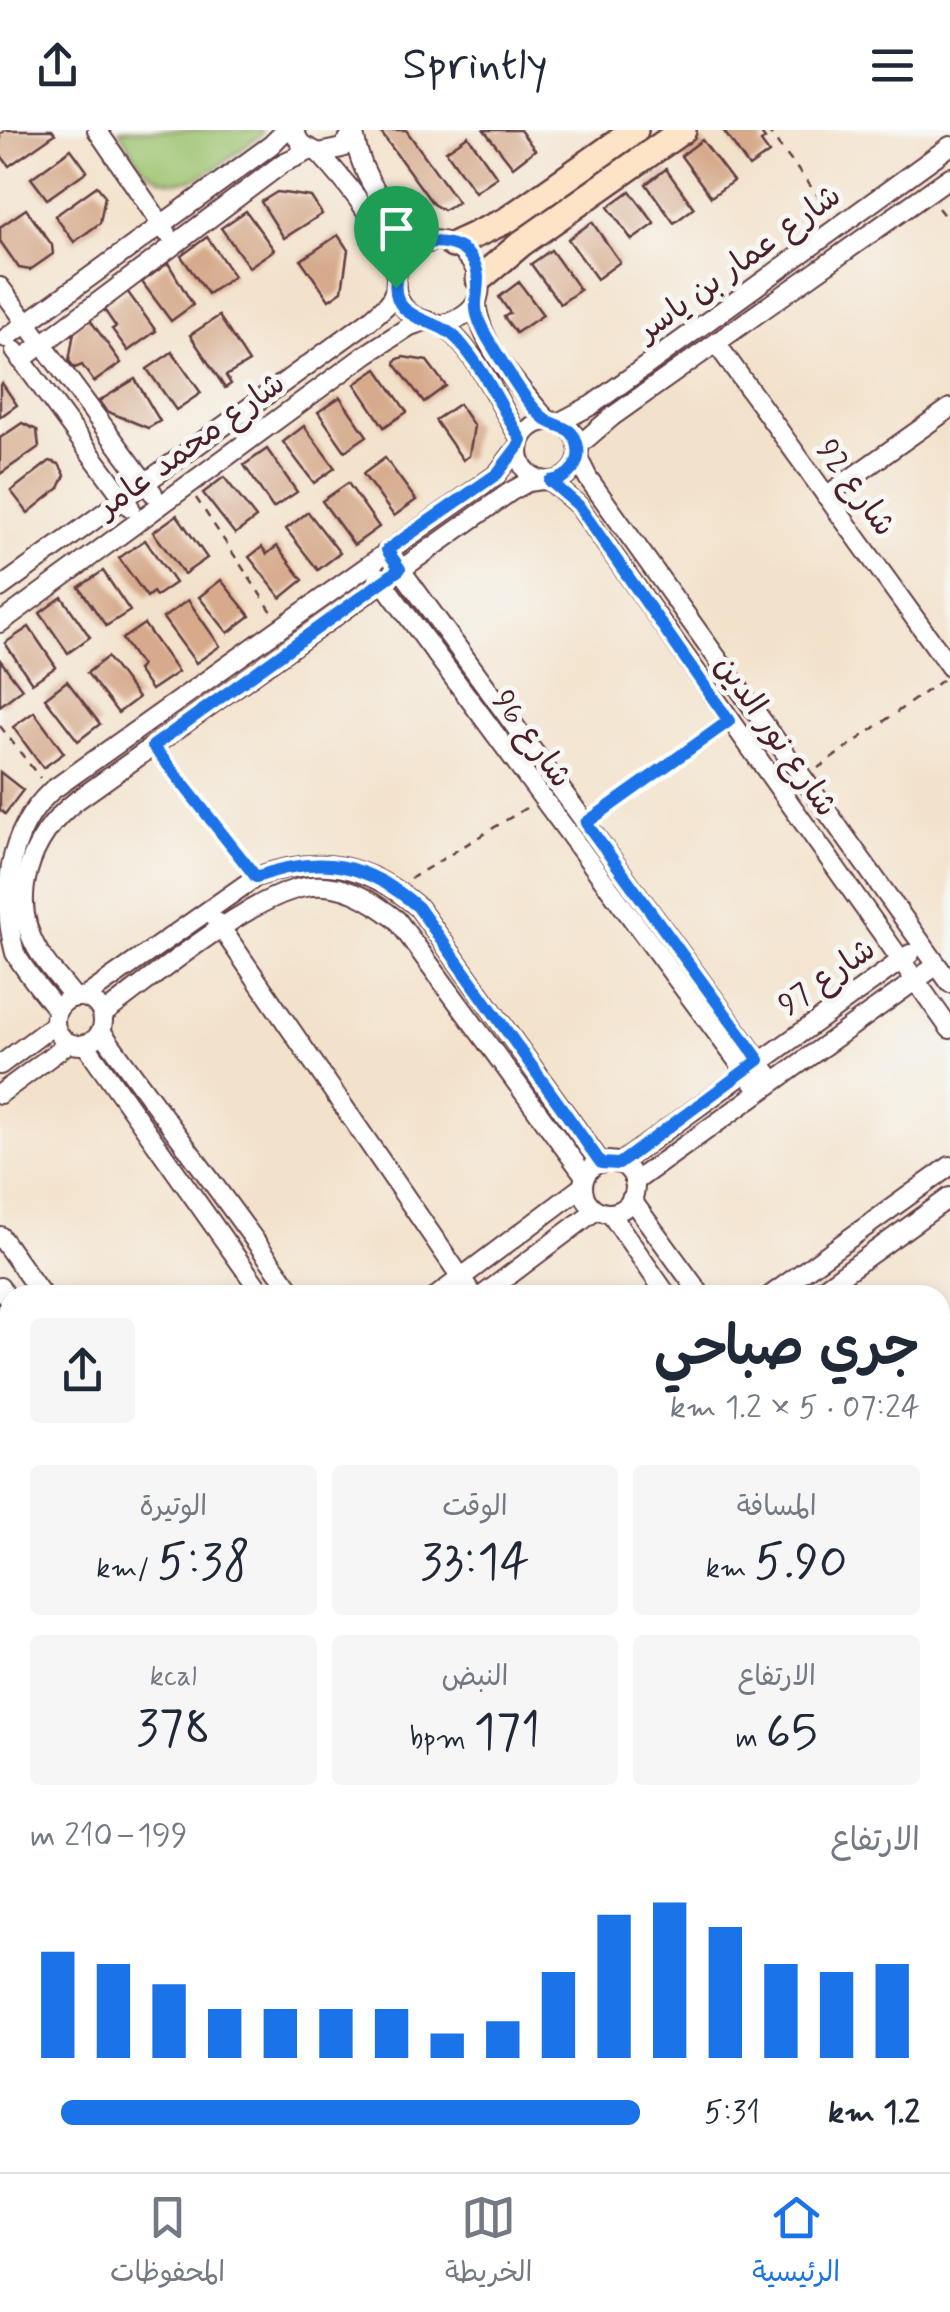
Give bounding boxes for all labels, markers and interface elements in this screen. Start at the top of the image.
text: Sprintly [402,36,548,95]
icon: share [30,38,85,93]
icon: menu [865,38,920,93]
street label: شارع عمار بن ياسر [626,175,850,354]
pin [354,186,439,289]
icon: arrive [369,201,424,256]
street label: شارع محمد عامر [86,363,294,530]
street label: شارع 92 [806,431,905,545]
street label: شارع نور الدين [704,647,847,825]
street label: شارع 96 [482,682,581,797]
street label: شارع 97 [770,929,884,1026]
text: جري صباحي [654,1313,920,1385]
button: share [30,1318,135,1423]
text: 07:24 · 5 × 1.2 km [670,1387,920,1429]
text: الوتيرة [140,1489,207,1526]
text: الوقت [442,1489,508,1526]
text: المسافة [737,1489,817,1526]
text: 5:38 [157,1530,250,1596]
text: 33:14 [420,1530,530,1596]
text: 5.90 [754,1530,848,1596]
text: /km [96,1551,157,1588]
text: km [706,1551,754,1588]
text: kcal [150,1659,197,1696]
text: النبض [442,1659,508,1696]
text: الارتفاع [737,1659,816,1696]
text: 378 [136,1696,211,1762]
text: 171 [474,1700,540,1766]
text: 65 [765,1700,818,1766]
text: bpm [410,1721,474,1758]
text: m [736,1721,765,1758]
text: 199–210 m [30,1815,188,1857]
text: الارتفاع [830,1820,920,1862]
text: 5:31 [704,2092,760,2134]
text: 1.2 km [828,2092,920,2134]
tab: المحفوظات [110,2190,225,2296]
tab: الخريطة [445,2190,532,2296]
tab: الرئيسية [752,2190,840,2296]

